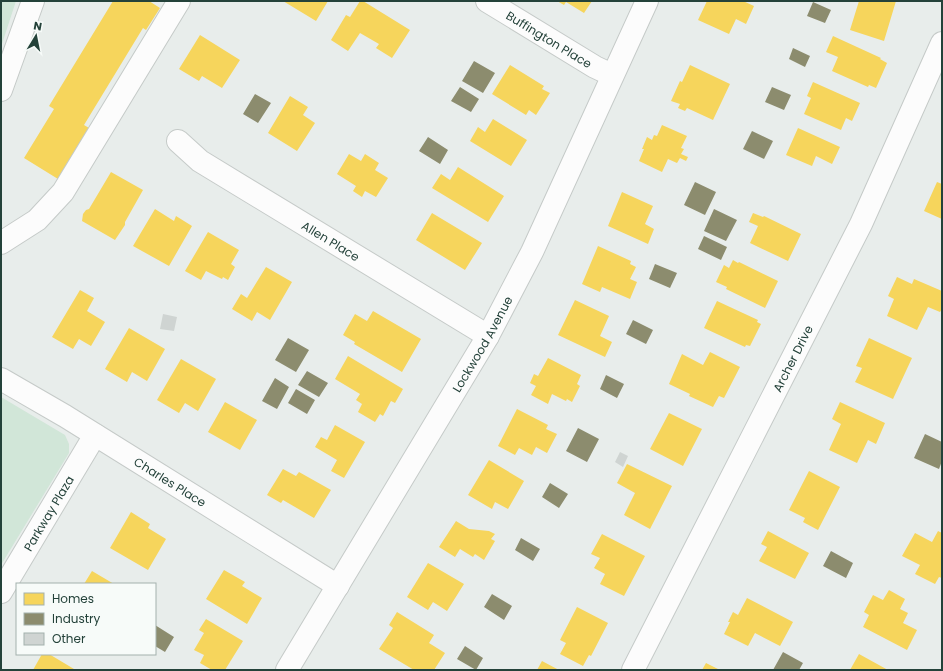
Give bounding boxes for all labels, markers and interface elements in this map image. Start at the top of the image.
street label: Buffington Place [503,6,595,72]
north arrow [16,16,56,56]
text: N [32,18,43,35]
street label: Allen Place [299,216,363,265]
street label: Lockwood Avenue [448,293,516,395]
street label: Archer Drive [768,322,816,395]
street label: Charles Place [131,453,210,511]
street label: Parkway Plaza [19,472,77,554]
legend [16,583,156,655]
text: Homes [52,590,94,607]
text: Industry [52,610,101,627]
text: Other [52,630,86,647]

